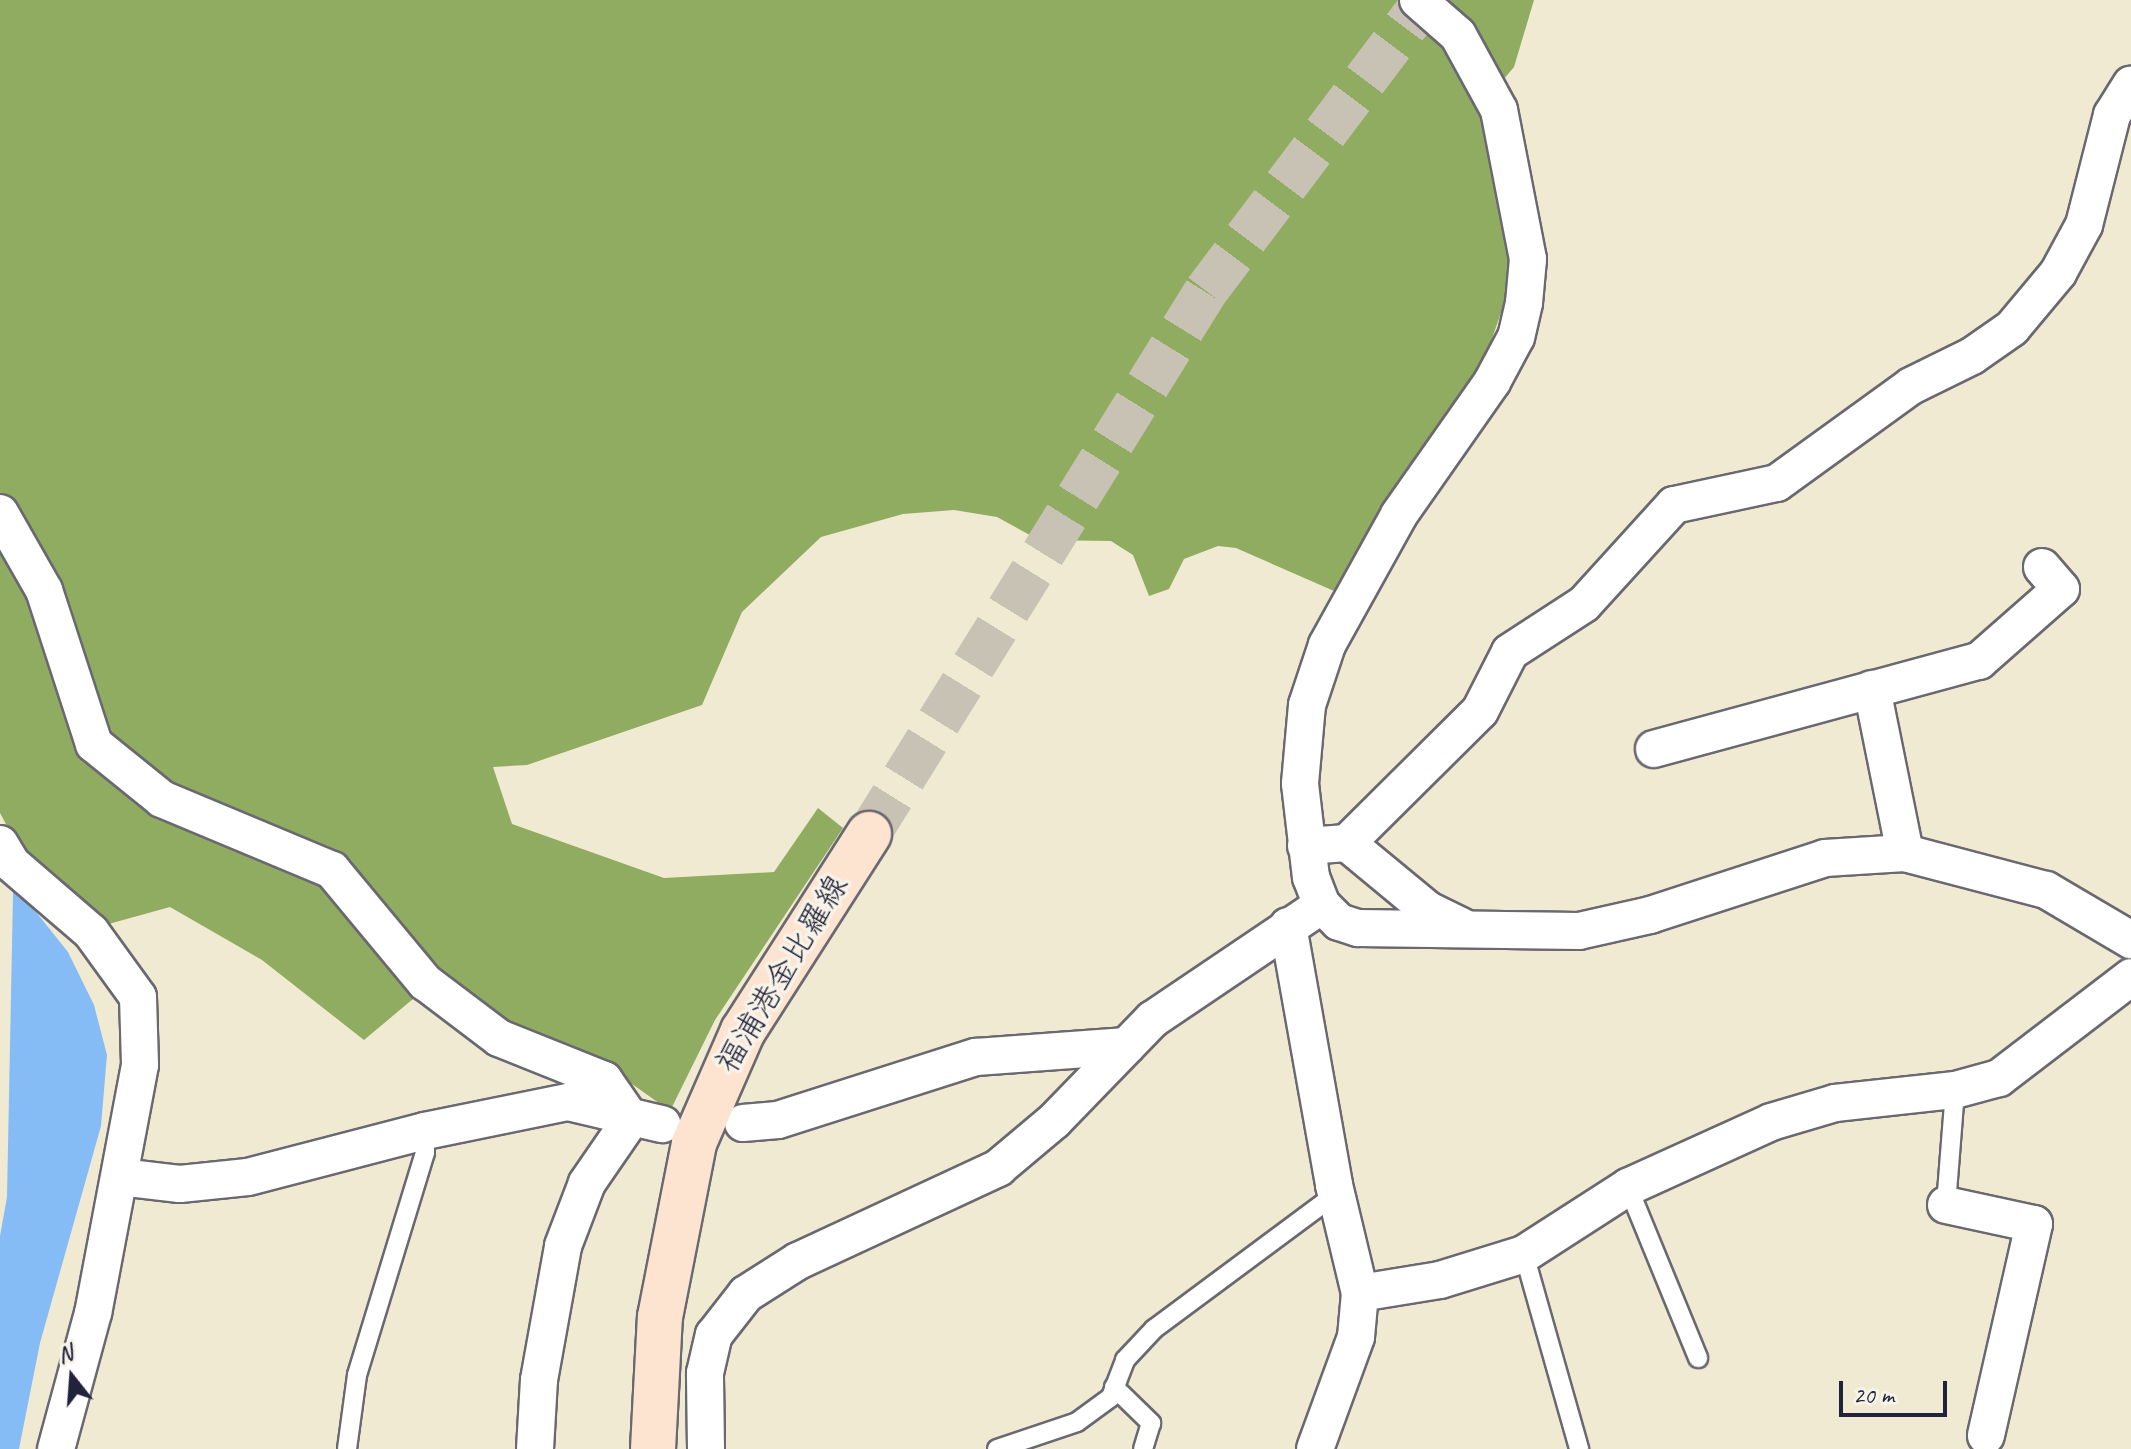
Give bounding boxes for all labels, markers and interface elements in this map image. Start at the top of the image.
street label: 福浦港金比羅線 [708,868,856,1080]
north arrow [32,1337,112,1417]
text: N [54,1339,76,1369]
scale bar [1843,1365,1951,1415]
text: 20 m [1853,1380,1894,1410]

